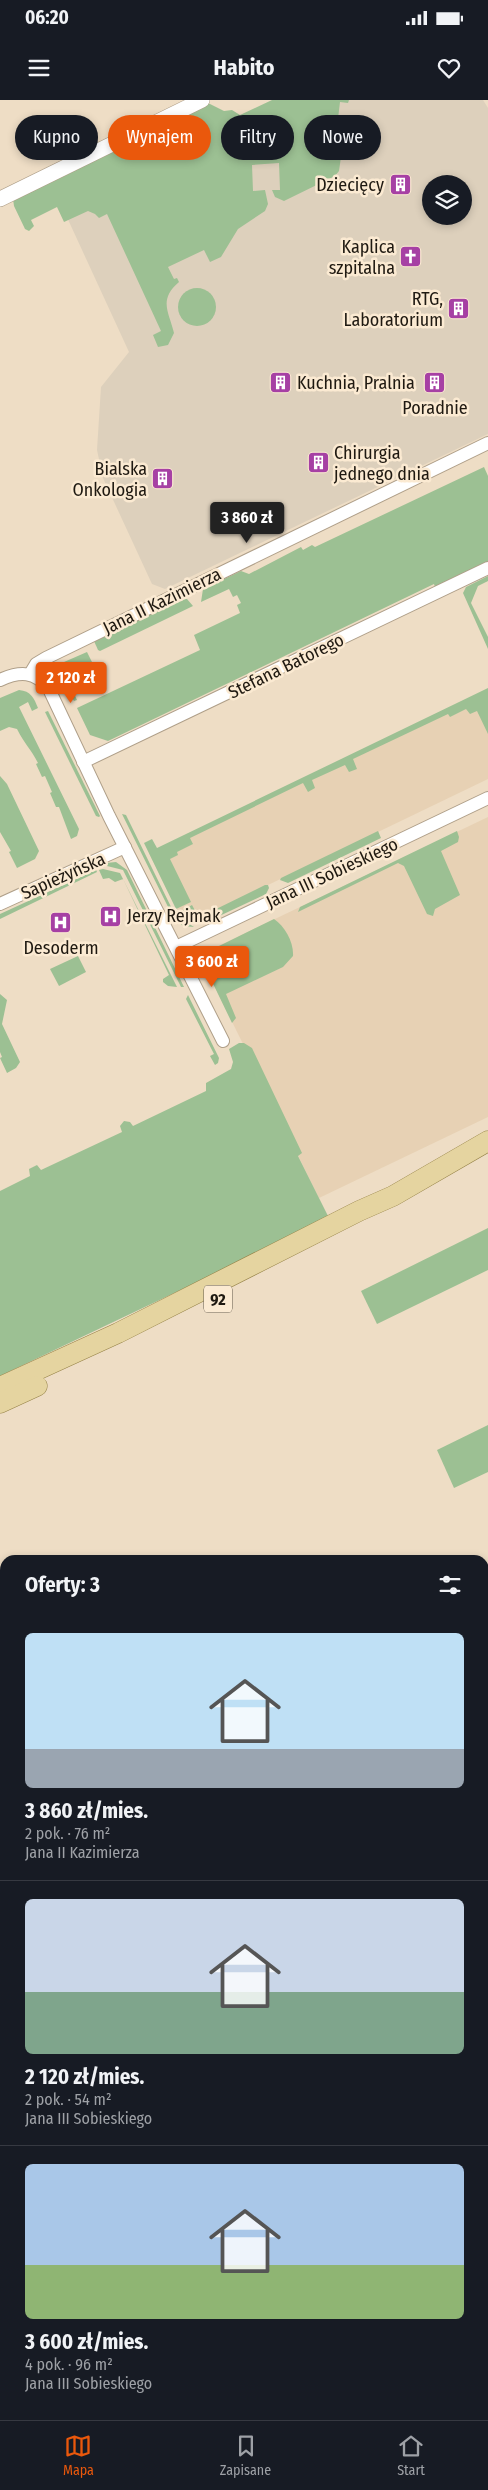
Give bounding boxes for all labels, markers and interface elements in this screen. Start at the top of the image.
text: 06:20 [25,6,69,29]
icon: menu [25,54,53,82]
text: Habito [214,54,274,81]
icon: heart [435,54,463,82]
chip: Kupno [15,115,98,160]
chip: Wynajem [108,115,211,160]
chip: Filtry [221,115,294,160]
chip: Nowe [304,115,381,160]
building icon: Dziecięcy [388,173,412,197]
place label: Dziecięcy [316,174,384,196]
map controls [422,175,472,225]
button: layers [422,175,472,225]
place label: Kaplica szpitalna [329,236,395,279]
church icon: Kaplica szpitalna [399,245,423,269]
place label: RTG, Laboratorium [344,288,443,331]
building icon: RTG, Laboratorium [447,297,471,321]
building icon: Kuchnia, Pralnia [269,371,293,395]
building icon: Poradnie [423,371,447,395]
place label: Kuchnia, Pralnia [297,372,415,394]
place label: Poradnie [402,397,468,419]
place label: Chirurgia jednego dnia [333,442,430,485]
building icon: Chirurgia jednego dnia [306,451,330,475]
place label: Bialska Onkologia [73,458,147,501]
building icon: Bialska Onkologia [151,467,175,491]
pin: 3 860 zł [195,502,299,544]
text: 3 860 zł [221,508,273,527]
street label: Jana II Kazimierza [99,563,225,639]
street label: Stefana Batorego [225,628,347,704]
pin: 2 120 zł [19,662,123,704]
text: 2 120 zł [47,668,95,687]
street label: Jana III Sobieskiego [262,833,402,913]
street label: Sapieżyńska [17,848,109,904]
hospital icon: Jerzy Rejmak [99,904,123,928]
place label: Jerzy Rejmak [127,905,221,927]
hospital icon: Desoderm [49,911,73,935]
place label: Desoderm [23,937,99,959]
pin: 3 600 zł [160,946,264,988]
text: 3 600 zł [186,952,238,971]
road number: 92 [204,1286,232,1312]
icon: filters [436,1571,464,1599]
text: Oferty: 3 [25,1572,100,1598]
icon: home [200,1666,290,1756]
text: 3 860 zł/mies. [25,1798,148,1824]
text: 2 pok. · 76 m² [25,1824,110,1843]
text: Jana II Kazimierza [25,1843,140,1862]
icon: home [200,1931,290,2021]
text: 2 120 zł/mies. [25,2064,144,2090]
text: 2 pok. · 54 m² [25,2090,111,2109]
text: Jana III Sobieskiego [25,2109,152,2128]
icon: home [200,2196,290,2286]
text: 3 600 zł/mies. [25,2329,148,2355]
text: 4 pok. · 96 m² [25,2355,113,2374]
text: Jana III Sobieskiego [25,2374,152,2393]
tab: Mapa [63,2432,94,2479]
tab: Zapisane [220,2432,271,2479]
tab: Start [397,2432,425,2479]

